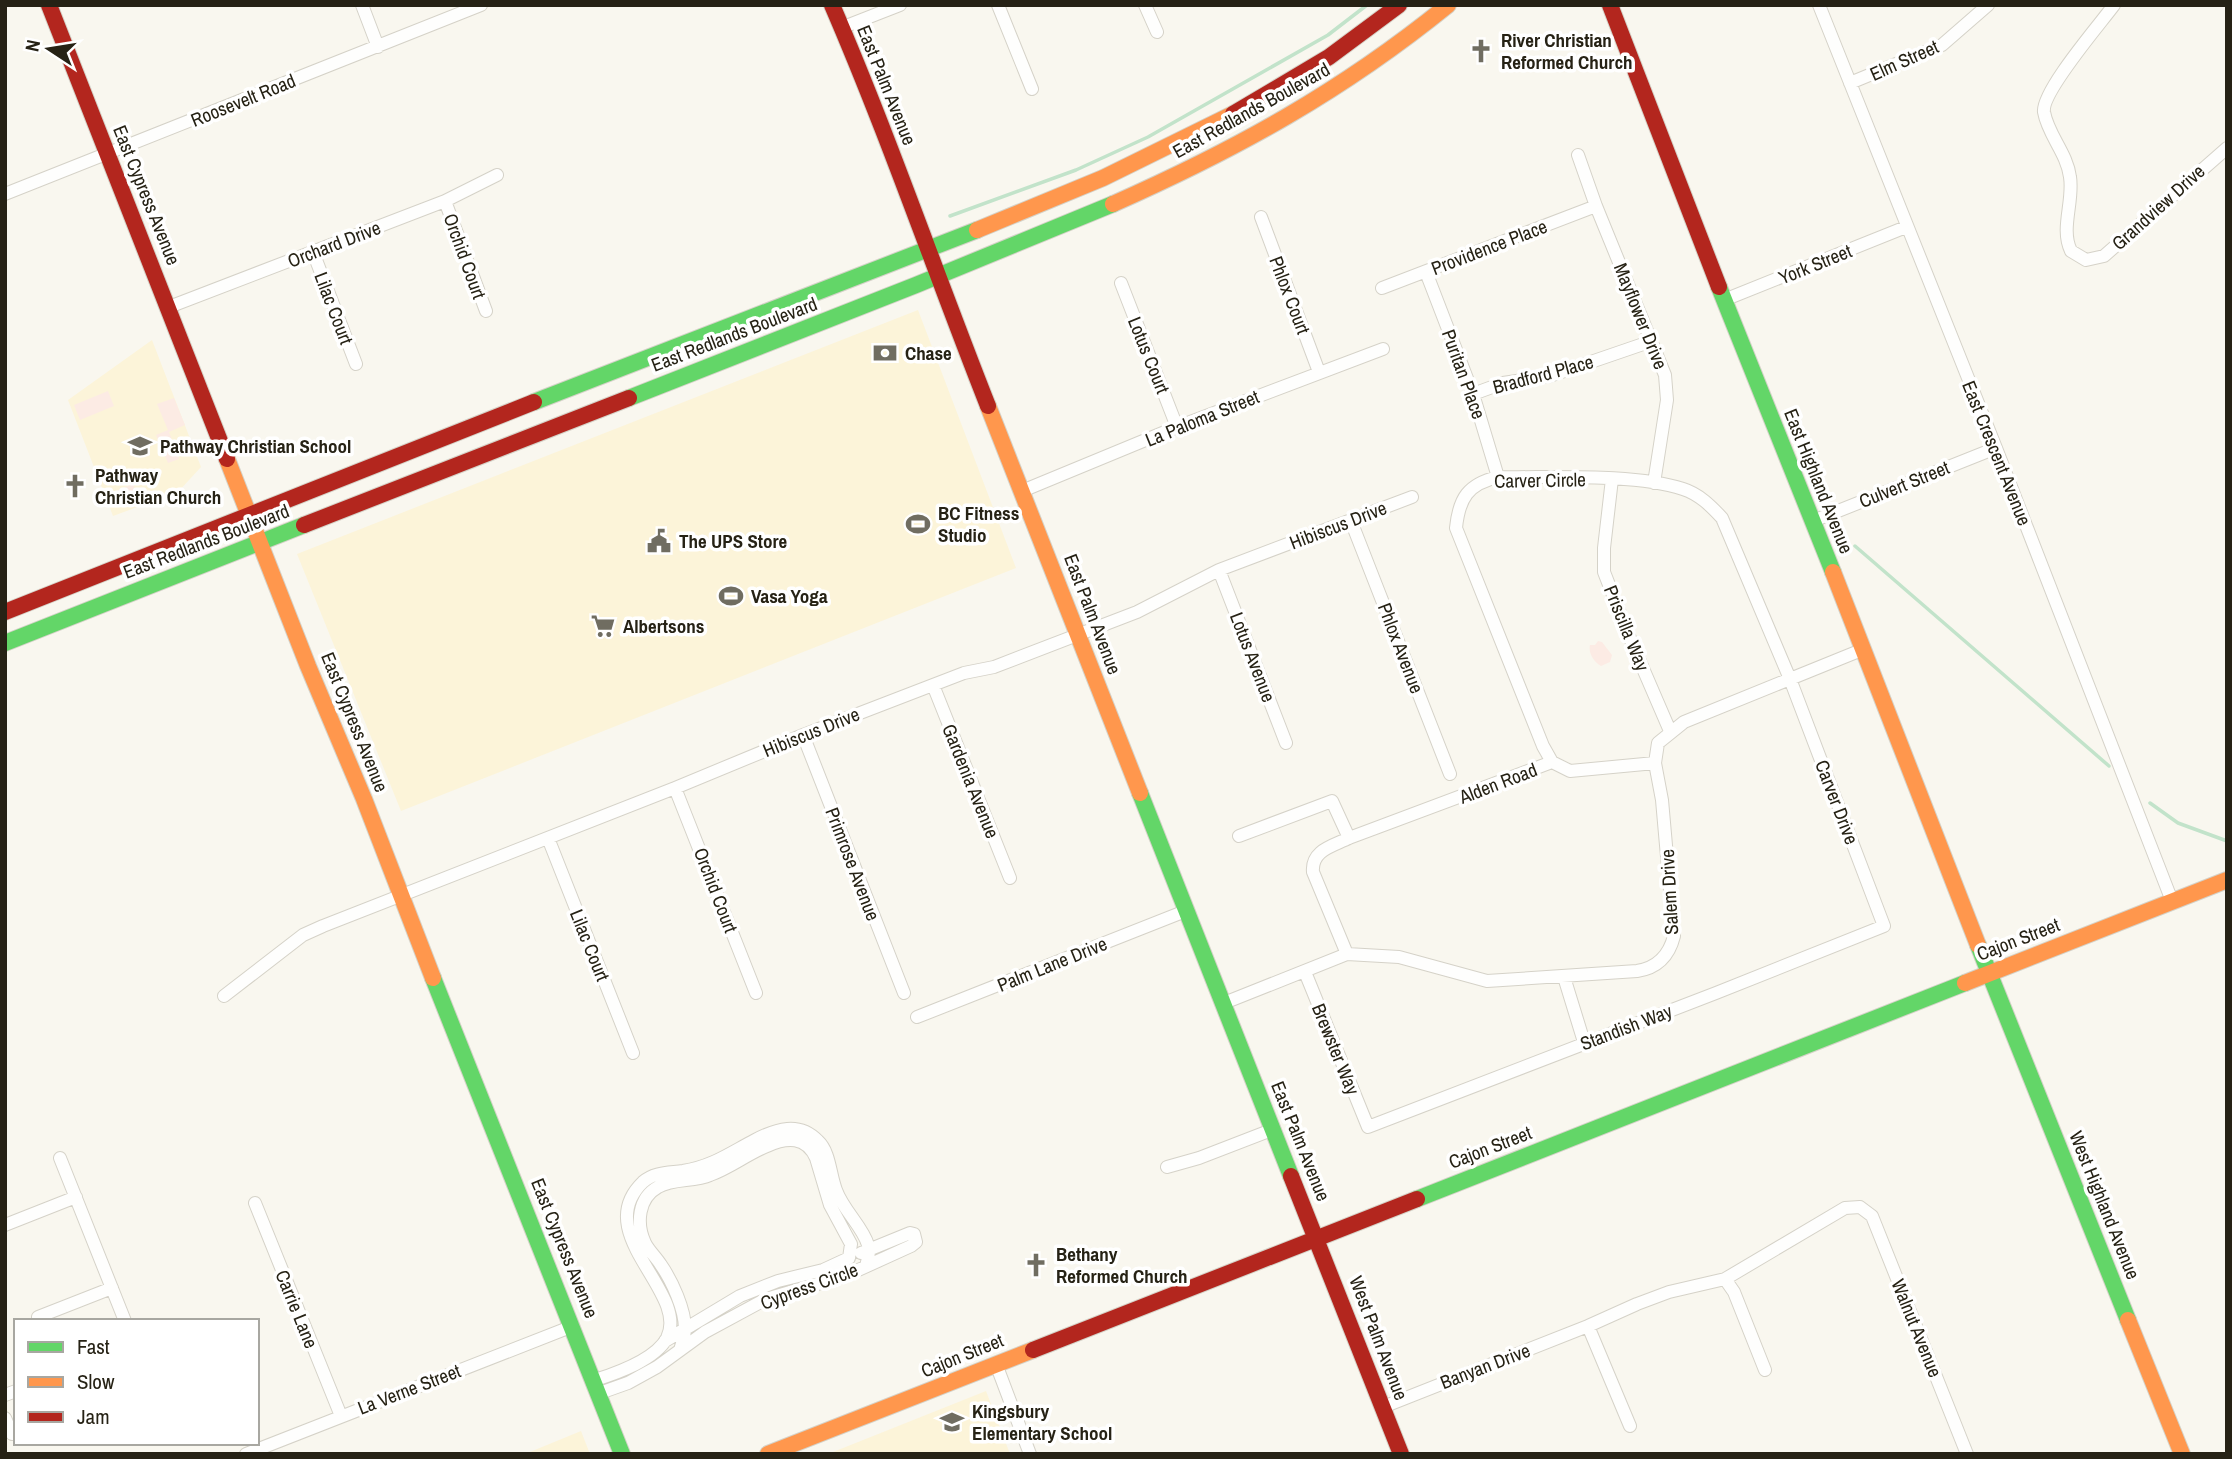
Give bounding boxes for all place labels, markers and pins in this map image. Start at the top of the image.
place label: River Christian Reformed Church [1501,27,1633,75]
church icon: River Christian Reformed Church [1467,37,1495,65]
bank icon: Chase [871,339,899,367]
place label: Chase [905,340,952,366]
school or university icon: Pathway Christian School [126,432,154,460]
place label: Pathway Christian School [160,433,351,459]
place label: Pathway Christian Church [95,462,221,510]
church icon: Pathway Christian Church [61,472,89,500]
place label: BC Fitness Studio [938,500,1019,548]
sports icon: BC Fitness Studio [904,510,932,538]
public building icon: The UPS Store [645,527,673,555]
place label: The UPS Store [679,528,788,554]
sports icon: Vasa Yoga [717,582,745,610]
place label: Vasa Yoga [751,583,828,609]
supermarket icon: Albertsons [589,612,617,640]
place label: Albertsons [623,613,704,639]
place label: Bethany Reformed Church [1056,1241,1188,1289]
church icon: Bethany Reformed Church [1022,1251,1050,1279]
place label: Kingsbury Elementary School [972,1398,1112,1446]
school or university icon: Kingsbury Elementary School [938,1408,966,1436]

